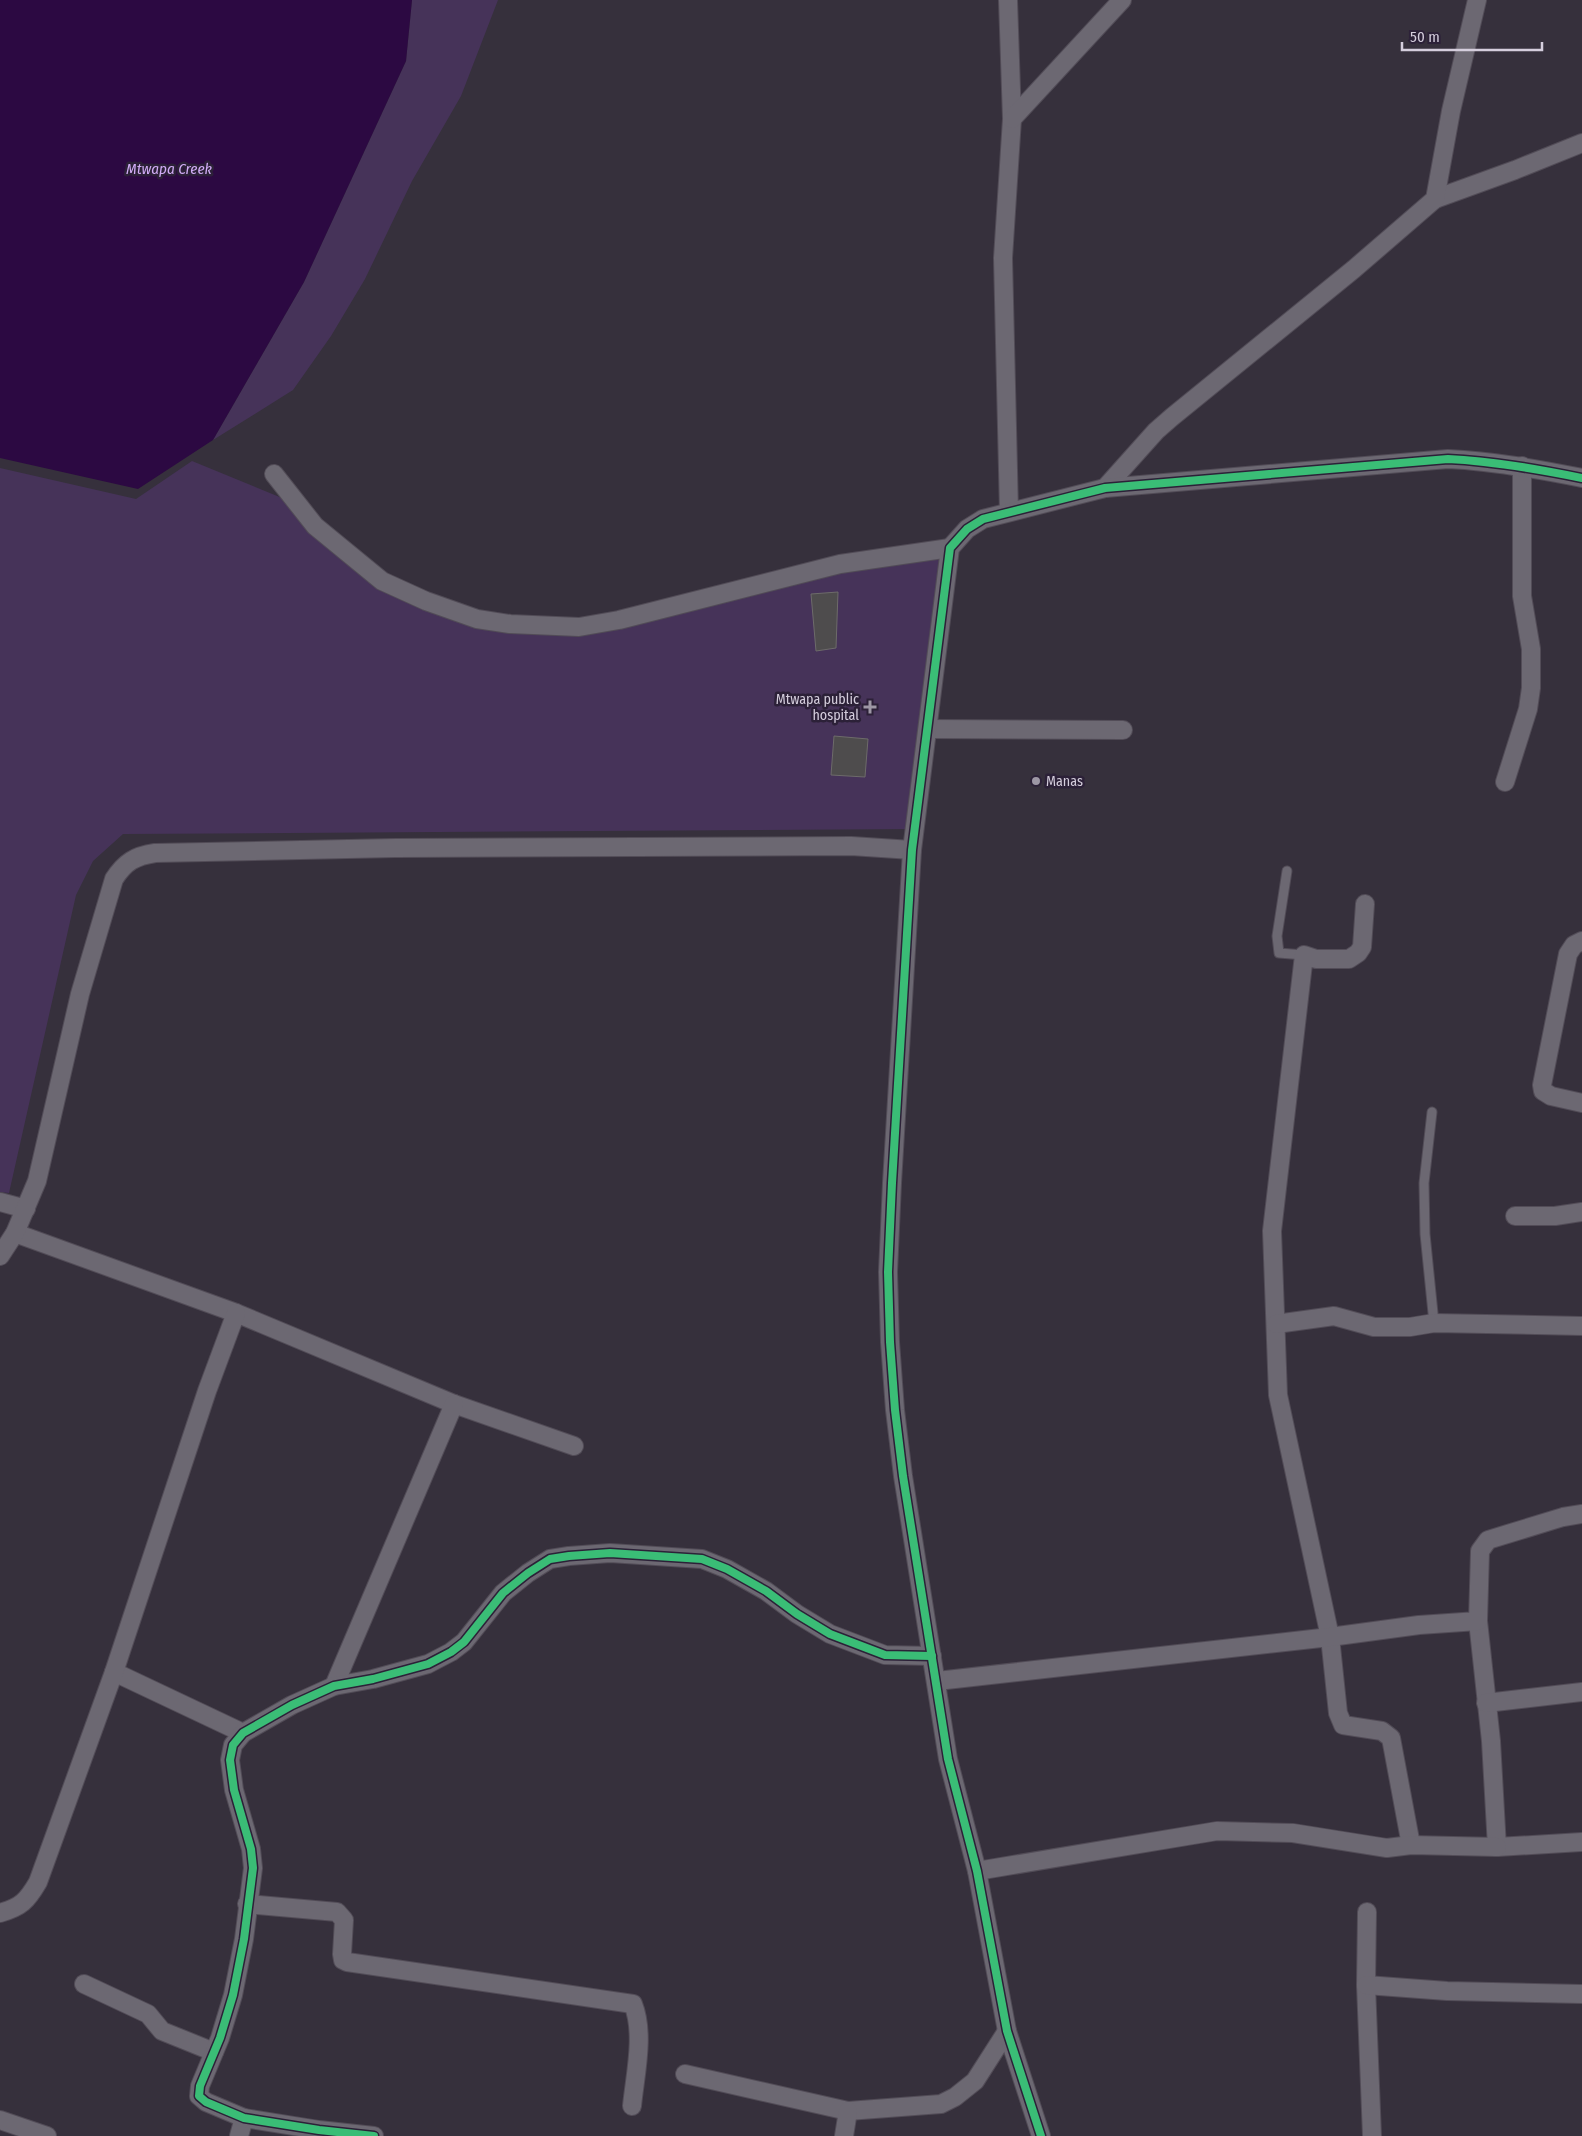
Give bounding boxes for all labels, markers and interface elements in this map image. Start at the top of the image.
scale bar [1402,20,1542,52]
text: 50 m [1410,28,1440,46]
water label: Mtwapa Creek [126,160,212,178]
place label: Mtwapa public hospital [776,691,859,724]
marker: Mtwapa public hospital [863,700,877,714]
place label: Manas [1046,773,1083,790]
marker: Manas [1030,775,1042,787]

